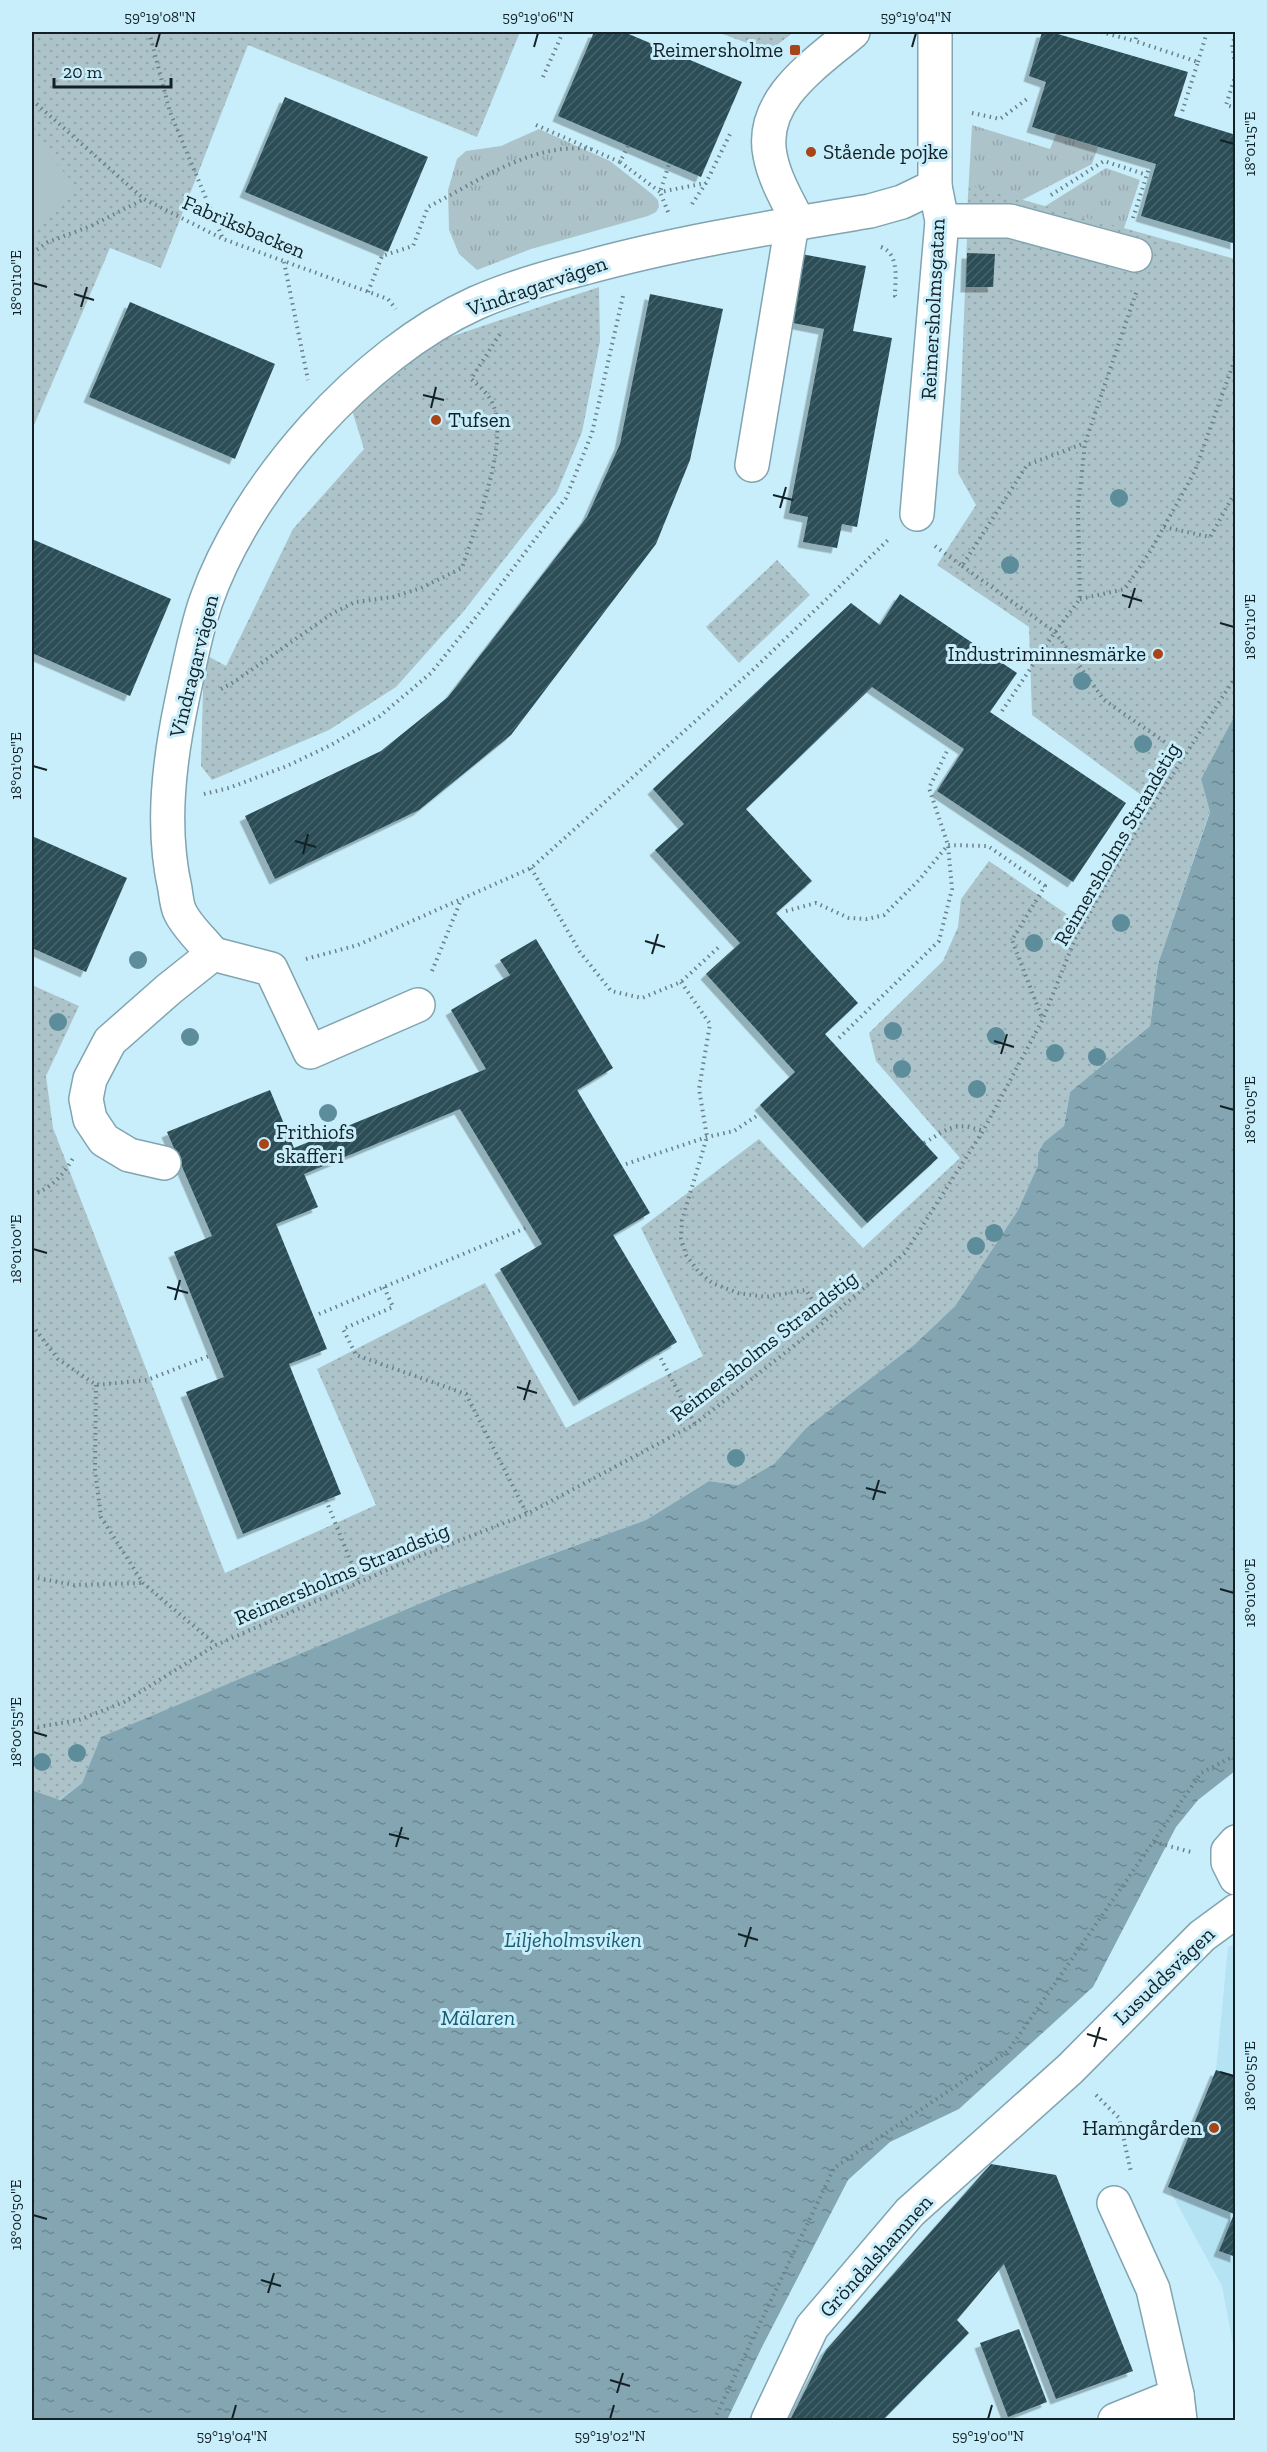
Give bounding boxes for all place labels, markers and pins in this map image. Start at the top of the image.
place label: Reimersholme [652,37,783,62]
marker: Reimersholme [788,43,802,57]
place label: Stående pojke [823,139,948,165]
marker: Stående pojke [804,145,818,159]
place label: Tufsen [448,407,511,432]
marker: Tufsen [429,413,443,427]
place label: Industriminnesmärke [948,641,1146,666]
marker: Industriminnesmärke [1151,647,1165,661]
place label: Frithiofs skafferi [276,1119,355,1168]
marker: Frithiofs skafferi [257,1137,271,1151]
place label: Hamngården [1082,2115,1202,2140]
marker: Hamngården [1207,2121,1221,2135]

